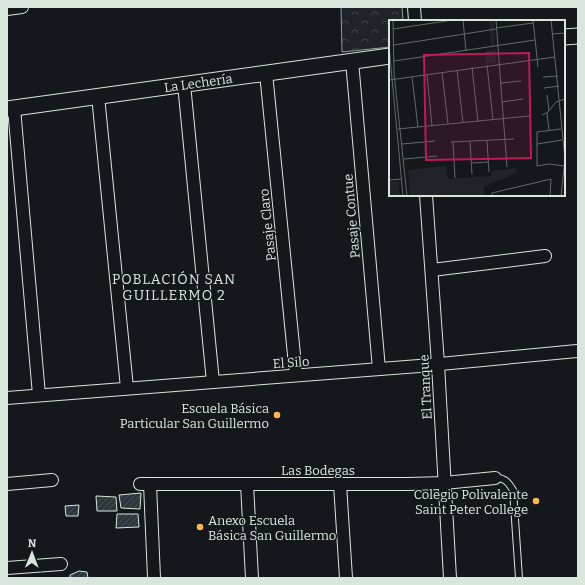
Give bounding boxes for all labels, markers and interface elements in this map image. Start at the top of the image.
inset map [389,20,565,196]
street label: La Lechería [163,71,233,95]
street label: Pasaje Contue [340,173,363,259]
street label: Pasaje Claro [256,188,279,262]
district label: POBLACIÓN SAN GUILLERMO 2 [112,270,236,304]
street label: El Silo [272,354,310,371]
street label: El Tranque [416,354,435,420]
place label: Escuela Básica Particular San Guillermo [120,401,269,431]
marker: Escuela Básica Particular San Guillermo [272,410,282,420]
street label: Las Bodegas [281,463,355,478]
place label: Colegio Polivalente Saint Peter College [414,487,528,517]
marker: Colegio Polivalente Saint Peter College [531,496,541,506]
place label: Anexo Escuela Básica San Guillermo [208,513,336,543]
marker: Anexo Escuela Básica San Guillermo [195,522,205,532]
north arrow [12,533,52,573]
text: N [28,537,37,550]

